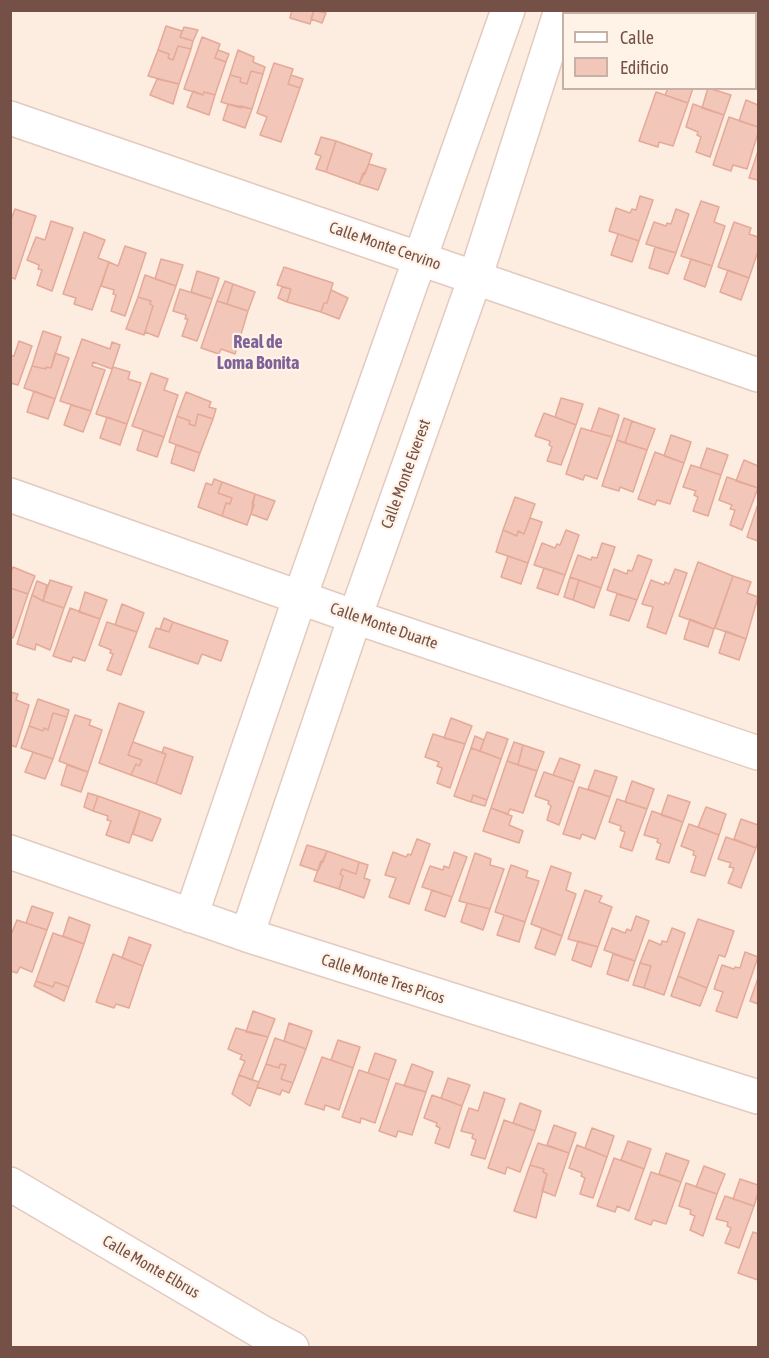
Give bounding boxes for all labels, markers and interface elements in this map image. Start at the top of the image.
legend [562,12,757,90]
text: Calle [620,27,654,48]
text: Edificio [620,57,669,78]
street label: Calle Monte Cervino [327,218,443,274]
district label: Real de Loma Bonita [217,331,299,374]
street label: Calle Monte Everest [377,417,435,531]
street label: Calle Monte Duarte [328,599,440,653]
street label: Calle Monte Tres Picos [319,950,447,1008]
street label: Calle Monte Elbrus [99,1231,203,1303]

